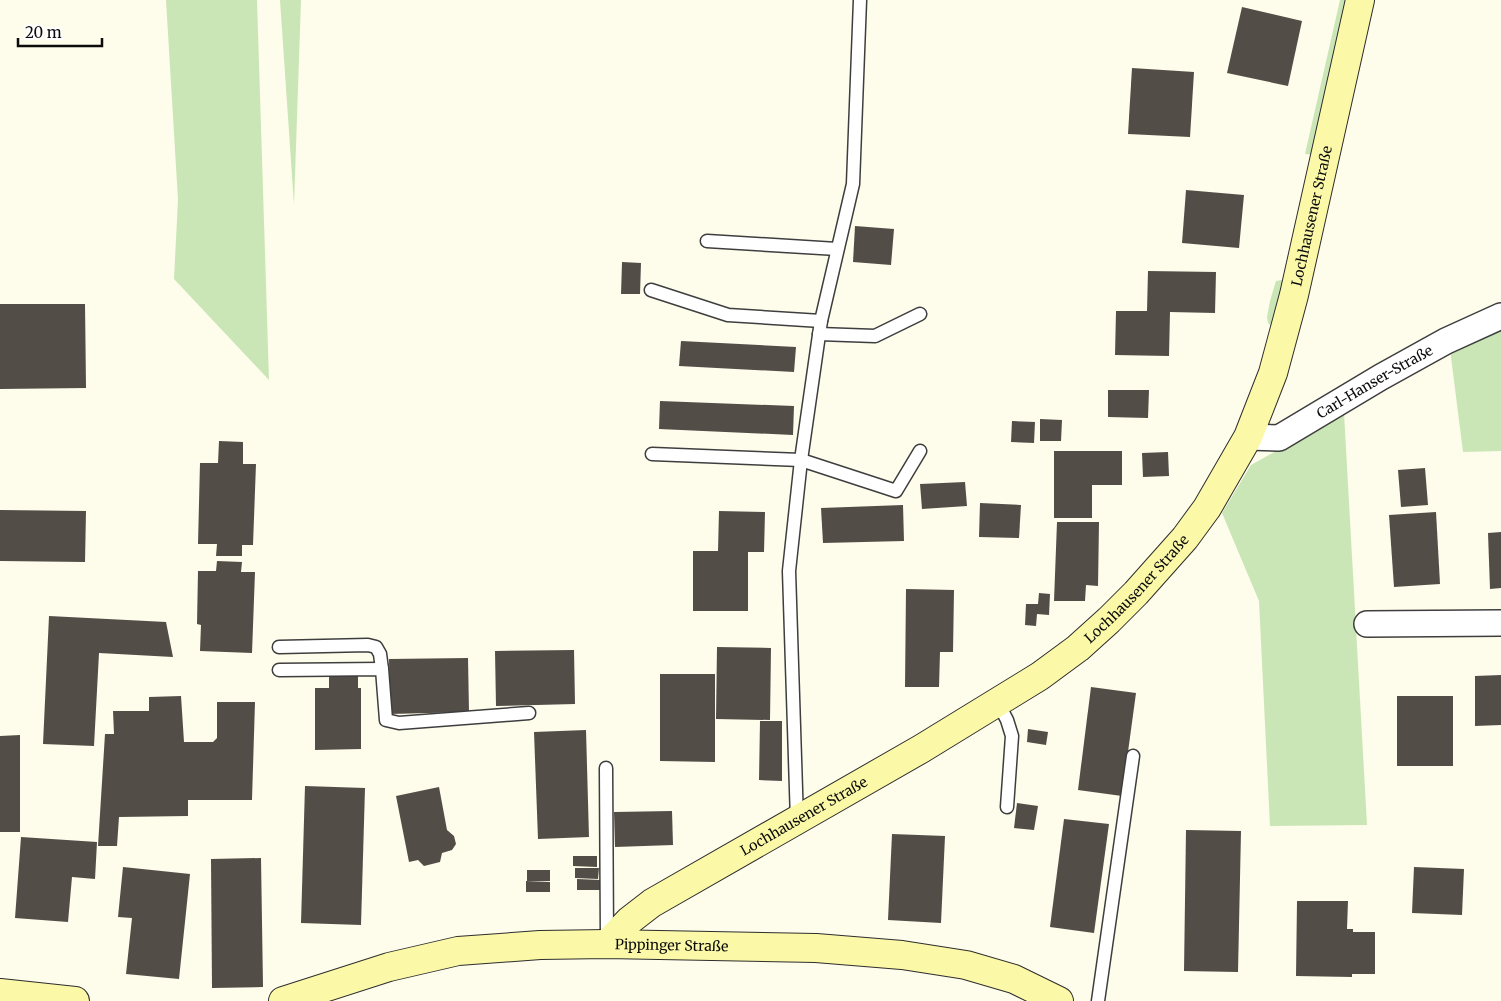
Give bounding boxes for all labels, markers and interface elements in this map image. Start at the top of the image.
scale bar [18,15,101,47]
text: 20 m [25,23,62,42]
street label: Lochhausener Straße [1287,144,1336,288]
street label: Carl-Hanser-Straße [1313,341,1436,422]
street label: Lochhausener Straße [1081,531,1193,647]
street label: Lochhausener Straße [737,773,871,859]
street label: Pippinger Straße [615,935,729,955]

